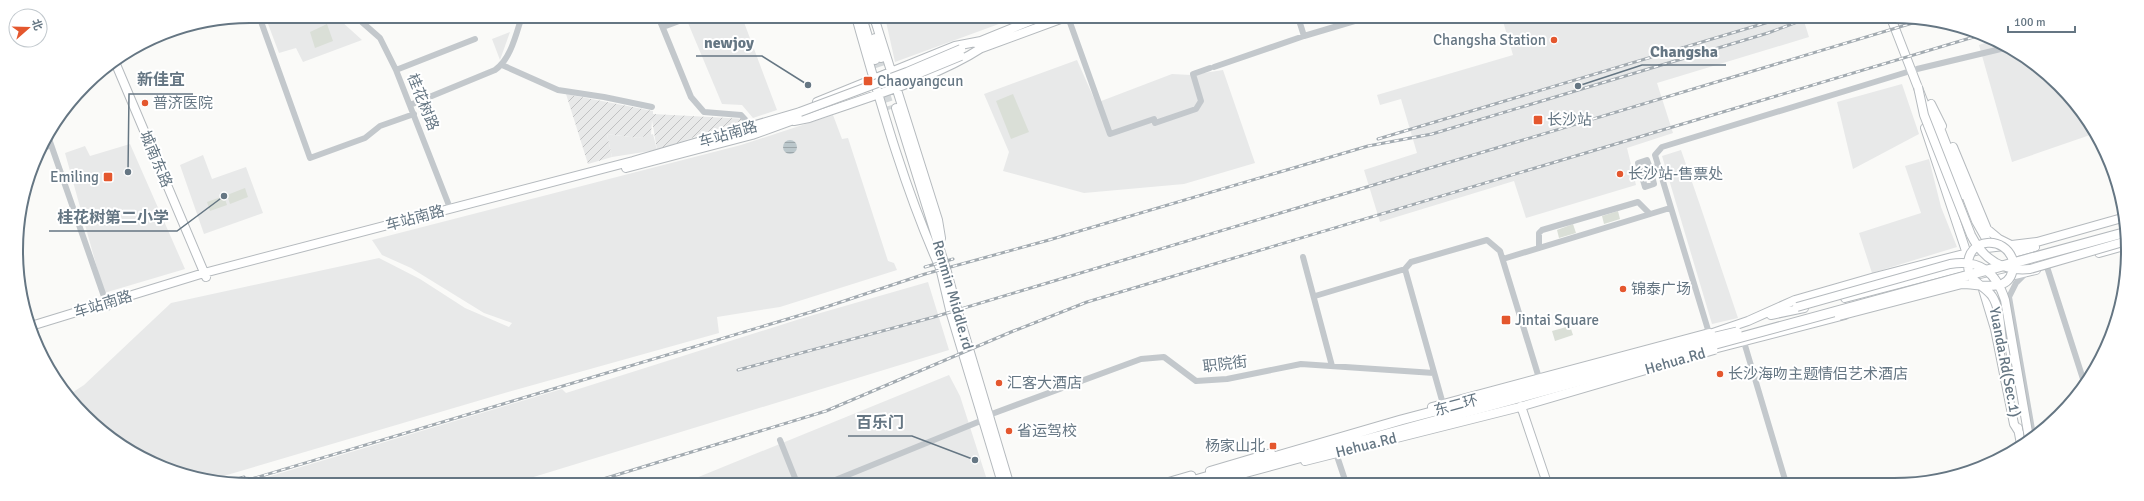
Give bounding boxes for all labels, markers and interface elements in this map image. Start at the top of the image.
north arrow [8,8,48,48]
scale bar [2008,8,2075,34]
text: 100 m [2014,15,2046,30]
text: 北 [29,17,45,32]
callout: newjoy [696,28,762,56]
place label: Changsha Station [1433,31,1546,49]
text: newjoy [704,33,754,53]
marker: Changsha Station [1549,35,1559,45]
callout: Changsha [1642,37,1726,65]
text: Changsha [1650,42,1718,62]
callout: 新佳宜 [129,66,193,94]
text: 新佳宜 [137,70,185,90]
street label: 桂花树路 [403,71,443,133]
place label: Chaoyangcun [877,72,963,90]
marker: Chaoyangcun [862,75,874,87]
place label: 普济医院 [153,94,213,112]
marker: 普济医院 [140,98,150,108]
place label: 长沙站 [1547,111,1592,129]
marker: 长沙站 [1532,114,1544,126]
street label: 车站南路 [697,117,759,151]
street label: 城南东路 [136,128,176,190]
place label: 长沙站-售票处 [1628,165,1723,183]
place label: Emiling [50,168,99,186]
marker: 长沙站-售票处 [1615,169,1625,179]
marker: Emiling [102,171,114,183]
street label: 车站南路 [384,202,446,234]
callout: 桂花树第二小学 [49,203,177,231]
text: 桂花树第二小学 [57,208,169,228]
street label: Renmin Middle.rd [929,238,977,352]
place label: 锦泰广场 [1631,280,1691,298]
marker: 锦泰广场 [1618,284,1628,294]
street label: 车站南路 [72,287,134,321]
street label: Yuanda.Rd(Sec.1) [1985,305,2025,419]
place label: Jintai Square [1515,311,1599,329]
marker: Jintai Square [1500,314,1512,326]
street label: Hehua.Rd [1643,344,1707,378]
street label: 职院街 [1202,352,1248,376]
place label: 长沙海吻主题情侣艺术酒店 [1728,365,1908,383]
marker: 长沙海吻主题情侣艺术酒店 [1715,369,1725,379]
place label: 汇客大酒店 [1007,374,1082,392]
marker: 汇客大酒店 [994,378,1004,388]
street label: 东二环 [1432,390,1480,420]
callout: 百乐门 [848,408,912,436]
text: 百乐门 [856,413,904,433]
place label: 省运驾校 [1017,422,1077,440]
marker: 省运驾校 [1004,426,1014,436]
street label: Hehua.Rd [1334,429,1398,461]
place label: 杨家山北 [1205,437,1265,455]
marker: 杨家山北 [1268,441,1278,451]

